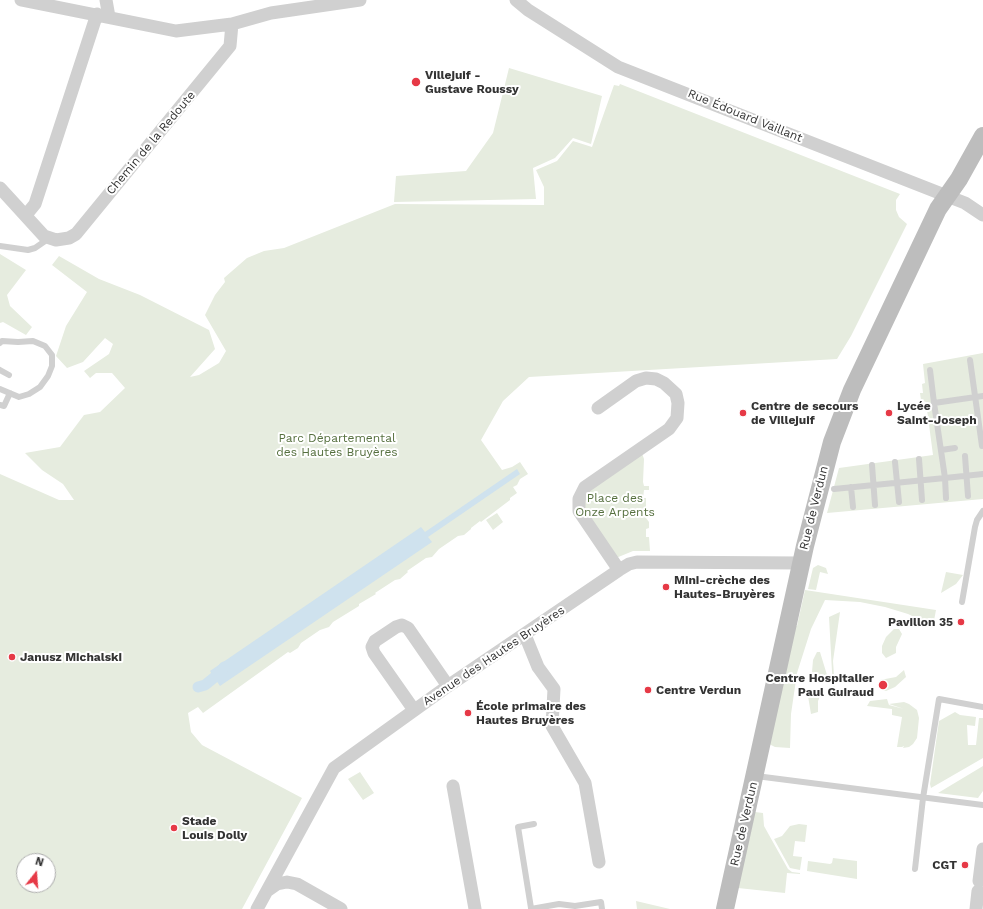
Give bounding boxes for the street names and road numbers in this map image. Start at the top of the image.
street label: Rue Édouard Vaillant [686,86,804,146]
street label: Chemin de la Redoute [104,88,198,198]
street label: Rue de Verdun [797,465,831,551]
street label: Avenue des Hautes Bruyères [420,603,568,709]
street label: Rue de Verdun [727,780,761,868]

